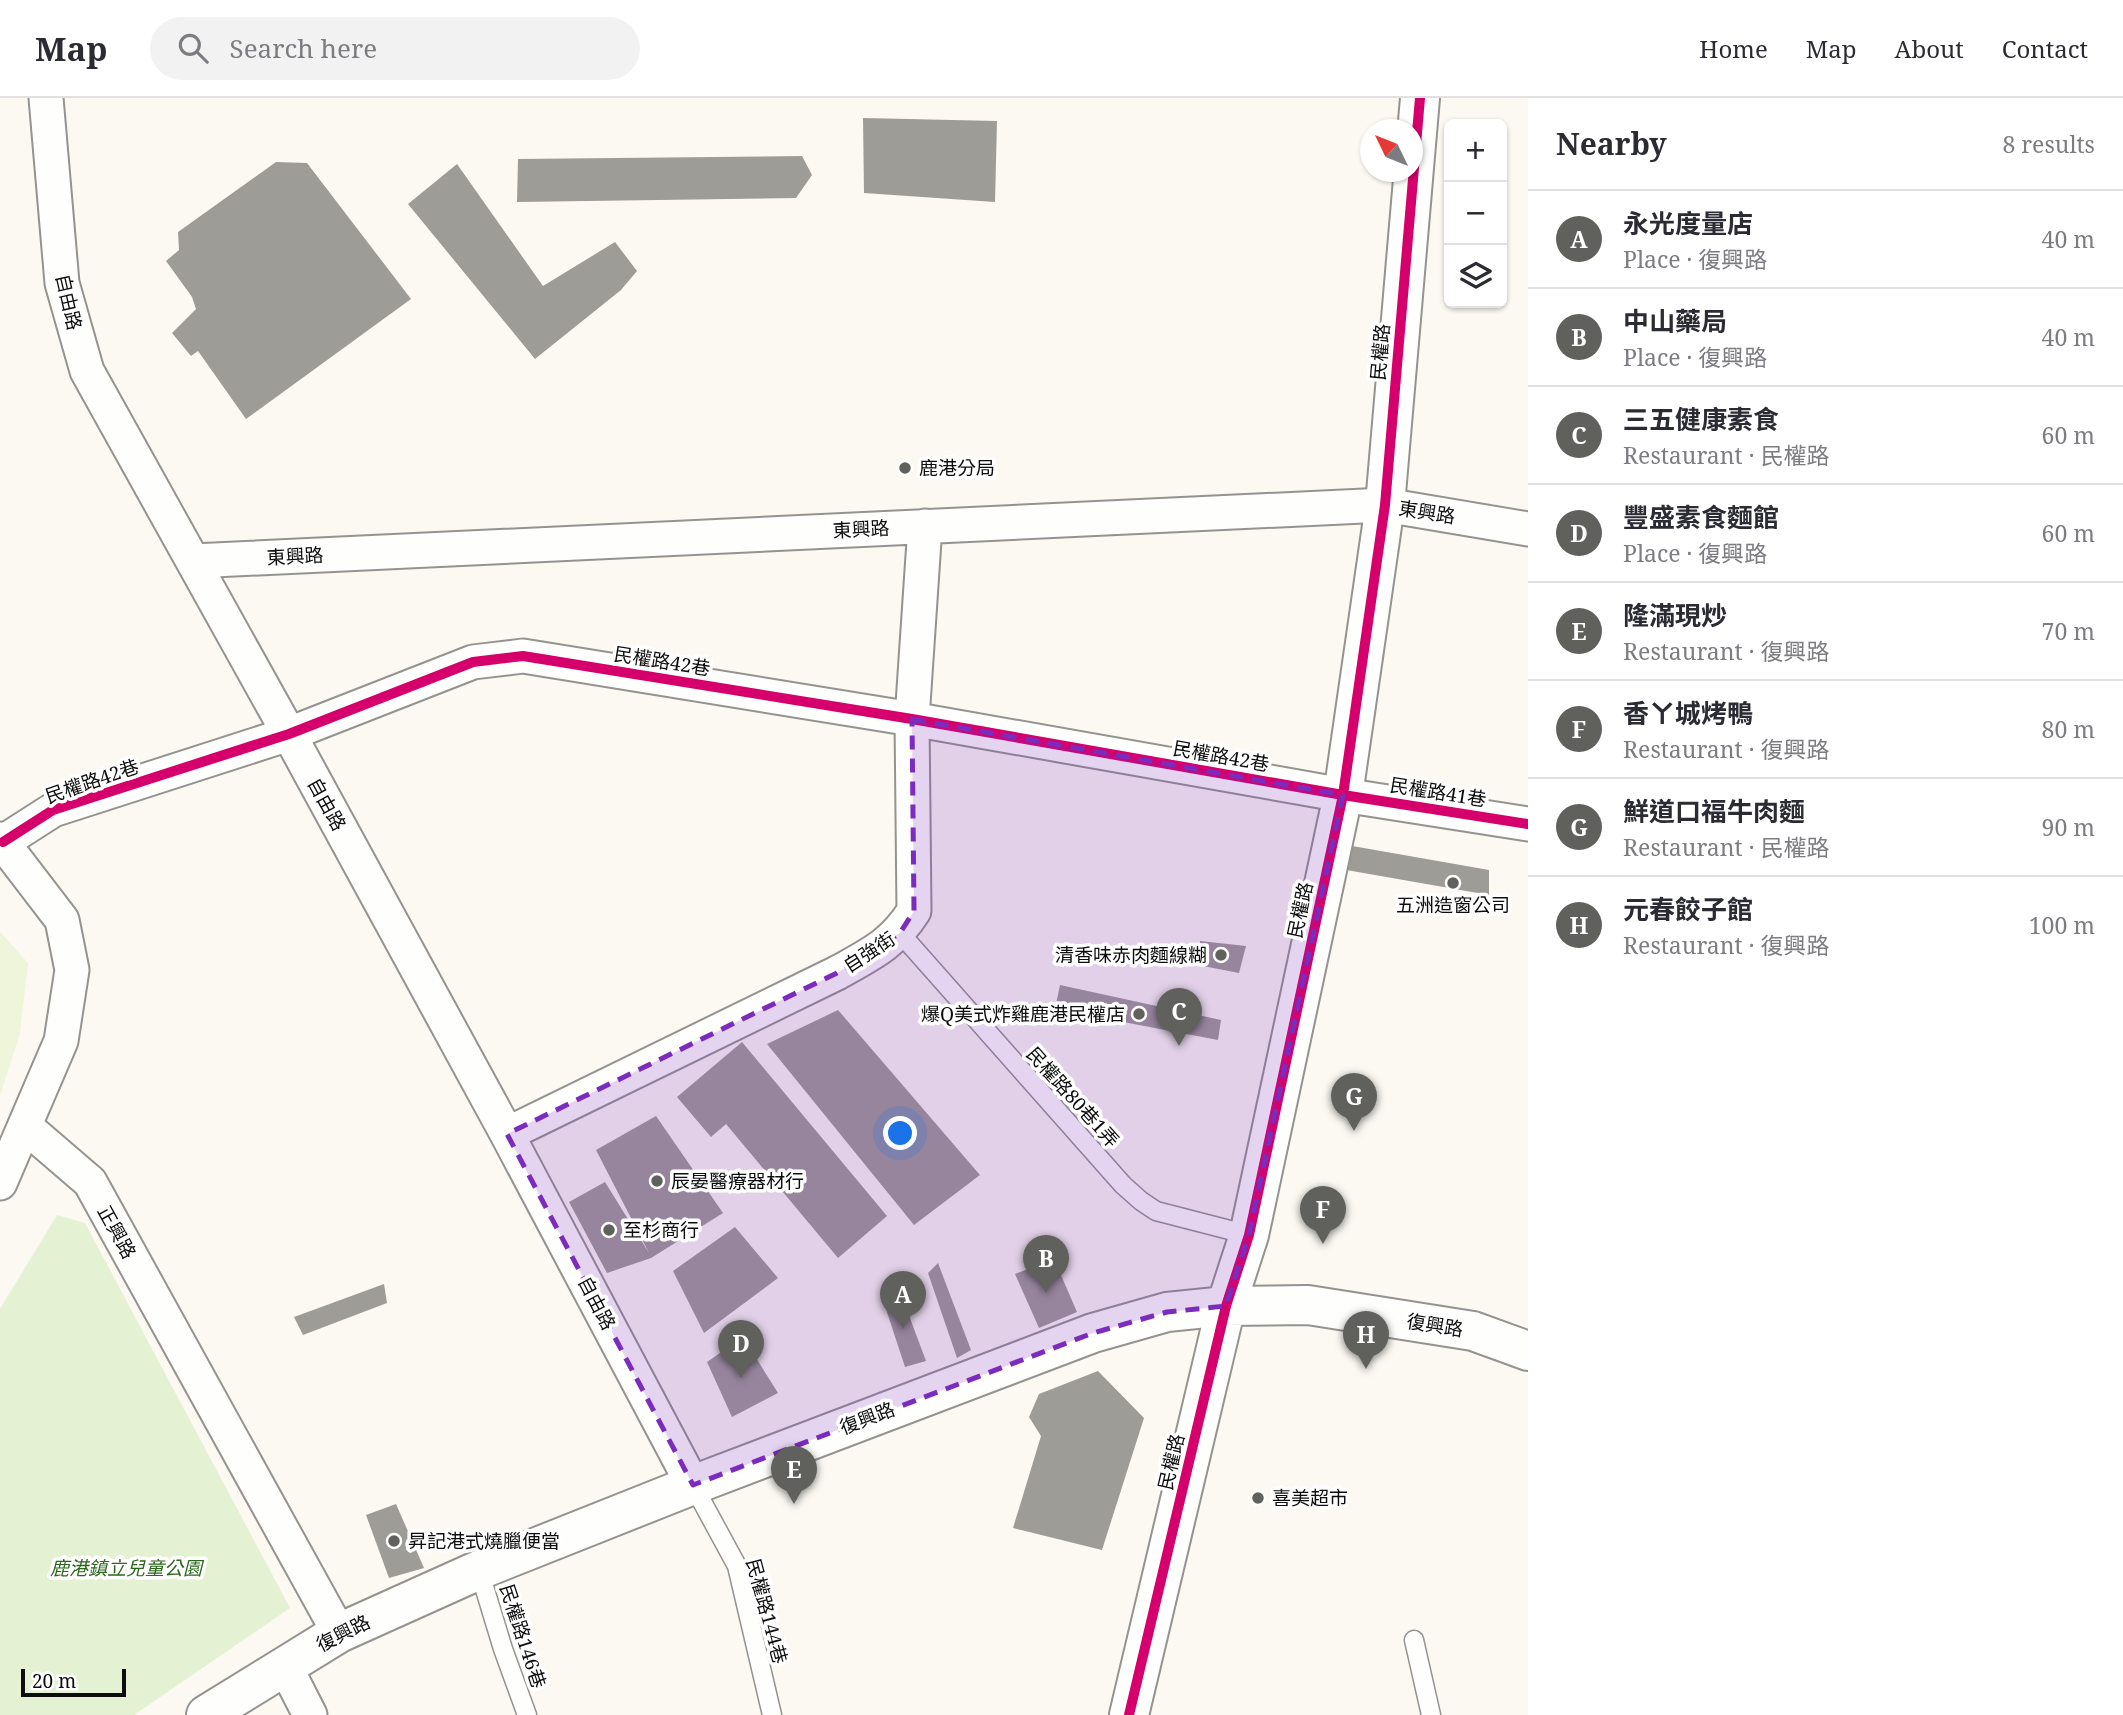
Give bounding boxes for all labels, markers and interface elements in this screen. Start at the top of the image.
search box [150,17,640,80]
text: Map [35,26,108,71]
icon: search [174,29,212,67]
text: Search here [230,30,377,66]
text: Home [1699,32,1768,65]
text: Map [1806,32,1857,65]
text: About [1895,32,1964,65]
text: Contact [2002,32,2088,65]
north arrow [1360,119,1423,182]
map controls [1444,119,1507,308]
button: + [1444,119,1507,182]
text: Nearby [1556,123,1667,164]
text: 8 results [2002,128,2095,160]
button: − [1444,182,1507,245]
text: 永光度量店 [1623,205,1753,241]
text: A [1570,223,1588,255]
text: 40 m [2042,223,2095,255]
text: Place · 復興路 [1623,243,1767,275]
button: layers [1444,245,1507,308]
street label: 自由路 [50,271,88,333]
text: 中山藥局 [1623,303,1727,339]
text: B [1571,321,1587,353]
text: 40 m [2042,321,2095,353]
street label: 民權路 [1365,322,1395,382]
text: Place · 復興路 [1623,341,1767,373]
text: 三五健康素食 [1623,401,1779,437]
text: C [1571,419,1587,451]
text: 60 m [2042,419,2095,451]
text: Restaurant · 民權路 [1623,439,1829,471]
place label: 鹿港分局 [919,455,995,481]
marker: 鹿港分局 [897,460,913,476]
street label: 東興路 [1397,495,1457,529]
text: 豐盛素食麵館 [1623,499,1779,535]
street label: 東興路 [832,515,890,543]
text: D [1570,517,1588,549]
text: 60 m [2042,517,2095,549]
text: Place · 復興路 [1623,537,1767,569]
street label: 東興路 [266,542,324,570]
text: 隆滿現炒 [1623,597,1727,633]
text: E [1571,615,1587,647]
text: 70 m [2042,615,2095,647]
text: Restaurant · 復興路 [1623,635,1829,667]
street label: 民權路42巷 [612,641,712,681]
text: 香ㄚ城烤鴨 [1623,695,1753,731]
text: F [1572,713,1586,745]
text: 80 m [2042,713,2095,745]
text: Restaurant · 復興路 [1623,733,1829,765]
street label: 民權路42巷 [1171,735,1271,777]
street label: 民權路42巷 [42,753,142,809]
street label: 民權路41巷 [1388,772,1488,812]
street label: 自由路 [302,773,352,835]
text: 鮮道口福牛肉麵 [1623,793,1805,829]
text: G [1570,811,1588,843]
text: 90 m [2042,811,2095,843]
text: Restaurant · 民權路 [1623,831,1829,863]
marker: 五洲造窗公司 [1445,875,1461,891]
street label: 民權路 [1281,879,1319,941]
text: 元春餃子館 [1623,891,1753,927]
place label: 五洲造窗公司 [1396,892,1510,918]
text: H [1570,909,1588,941]
text: 100 m [2029,909,2095,941]
street label: 自強街 [838,926,900,978]
text: Restaurant · 復興路 [1623,929,1829,961]
place label: 清香味赤肉麵線糊 [1055,942,1207,968]
marker: 清香味赤肉麵線糊 [1213,947,1229,963]
pin: C [1156,988,1202,1046]
place label: 爆Q美式炸雞鹿港民權店 [921,1001,1125,1027]
marker: 爆Q美式炸雞鹿港民權店 [1131,1006,1147,1022]
street label: 民權路80巷1弄 [1021,1041,1125,1153]
pin: G [1331,1073,1377,1131]
your location [883,1116,917,1150]
place label: 辰晏醫療器材行 [671,1168,804,1194]
marker: 辰晏醫療器材行 [649,1173,665,1189]
pin: F [1300,1186,1346,1244]
street label: 正興路 [92,1201,142,1263]
place label: 至杉商行 [623,1217,699,1243]
marker: 至杉商行 [601,1222,617,1238]
pin: B [1023,1235,1069,1293]
pin: A [880,1271,926,1329]
street label: 自由路 [572,1272,622,1334]
street label: 復興路 [1405,1308,1465,1342]
pin: H [1343,1311,1389,1369]
pin: D [718,1320,764,1378]
street label: 復興路 [836,1396,898,1440]
street label: 民權路 [1152,1431,1190,1493]
pin: E [771,1446,817,1504]
place label: 喜美超市 [1272,1485,1348,1511]
marker: 喜美超市 [1250,1490,1266,1506]
place label: 昇記港式燒臘便當 [408,1528,560,1554]
marker: 昇記港式燒臘便當 [386,1533,402,1549]
park label: 鹿港鎮立兒童公園 [50,1555,205,1581]
street label: 民權路144巷 [740,1556,794,1666]
street label: 民權路146巷 [494,1581,552,1691]
street label: 復興路 [312,1608,374,1658]
scale bar [21,1666,126,1698]
text: 20 m [32,1668,76,1694]

